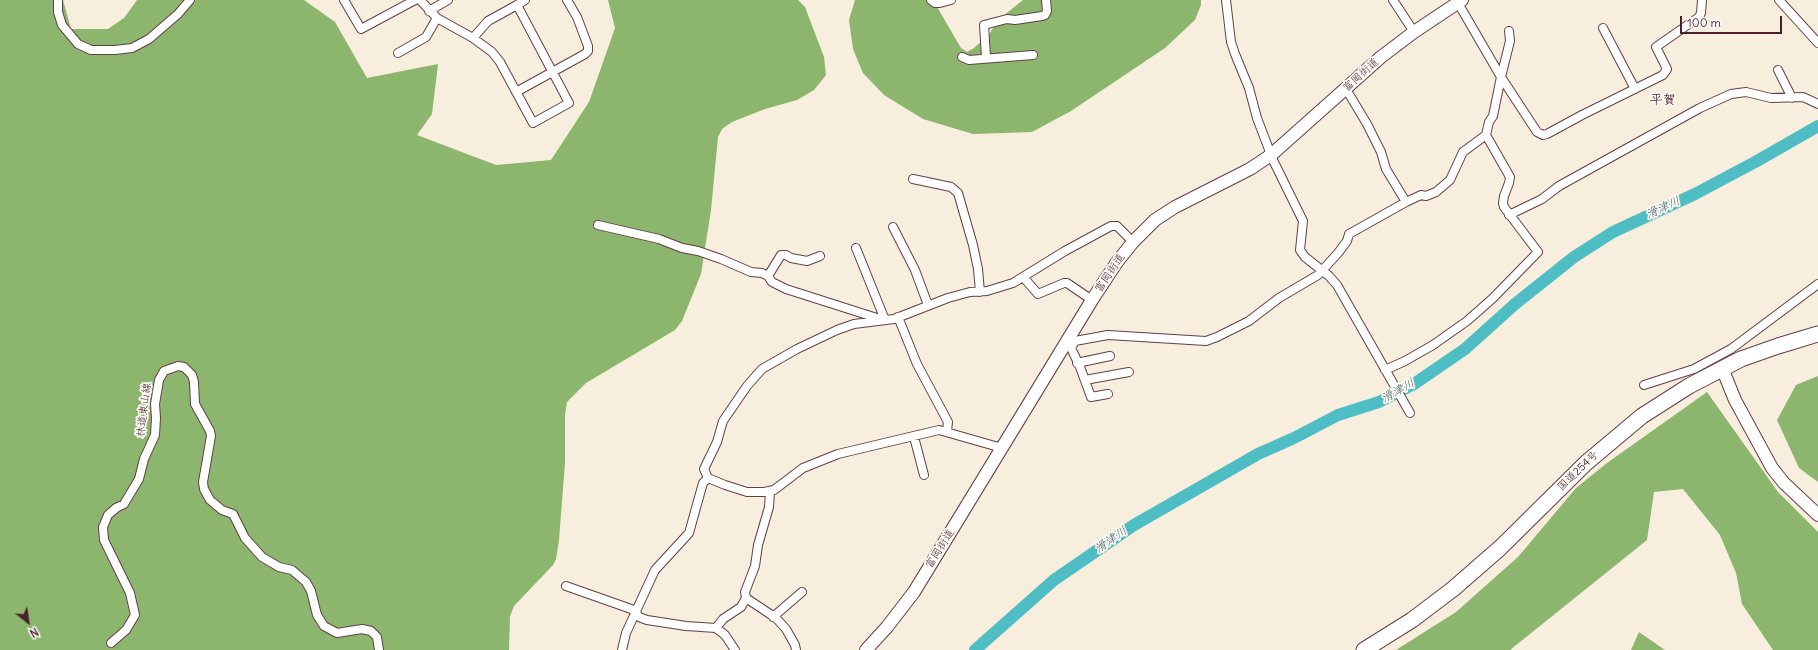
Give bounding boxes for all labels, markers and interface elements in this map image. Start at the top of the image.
scale bar [1682,8,1784,34]
text: 100 m [1687,15,1721,30]
street label: 富岡街道 [1340,55,1382,95]
district label: 平賀 [1650,92,1676,108]
water label: 滑津川 [1644,194,1682,222]
street label: 富岡街道 [1092,251,1128,295]
water label: 滑津川 [1379,376,1417,406]
street label: 林道東山線 [134,382,154,438]
street label: 国道254号 [1555,448,1601,494]
water label: 滑津川 [1092,524,1130,556]
street label: 富岡街道 [923,527,957,571]
north arrow [8,602,48,642]
text: N [27,624,41,640]

